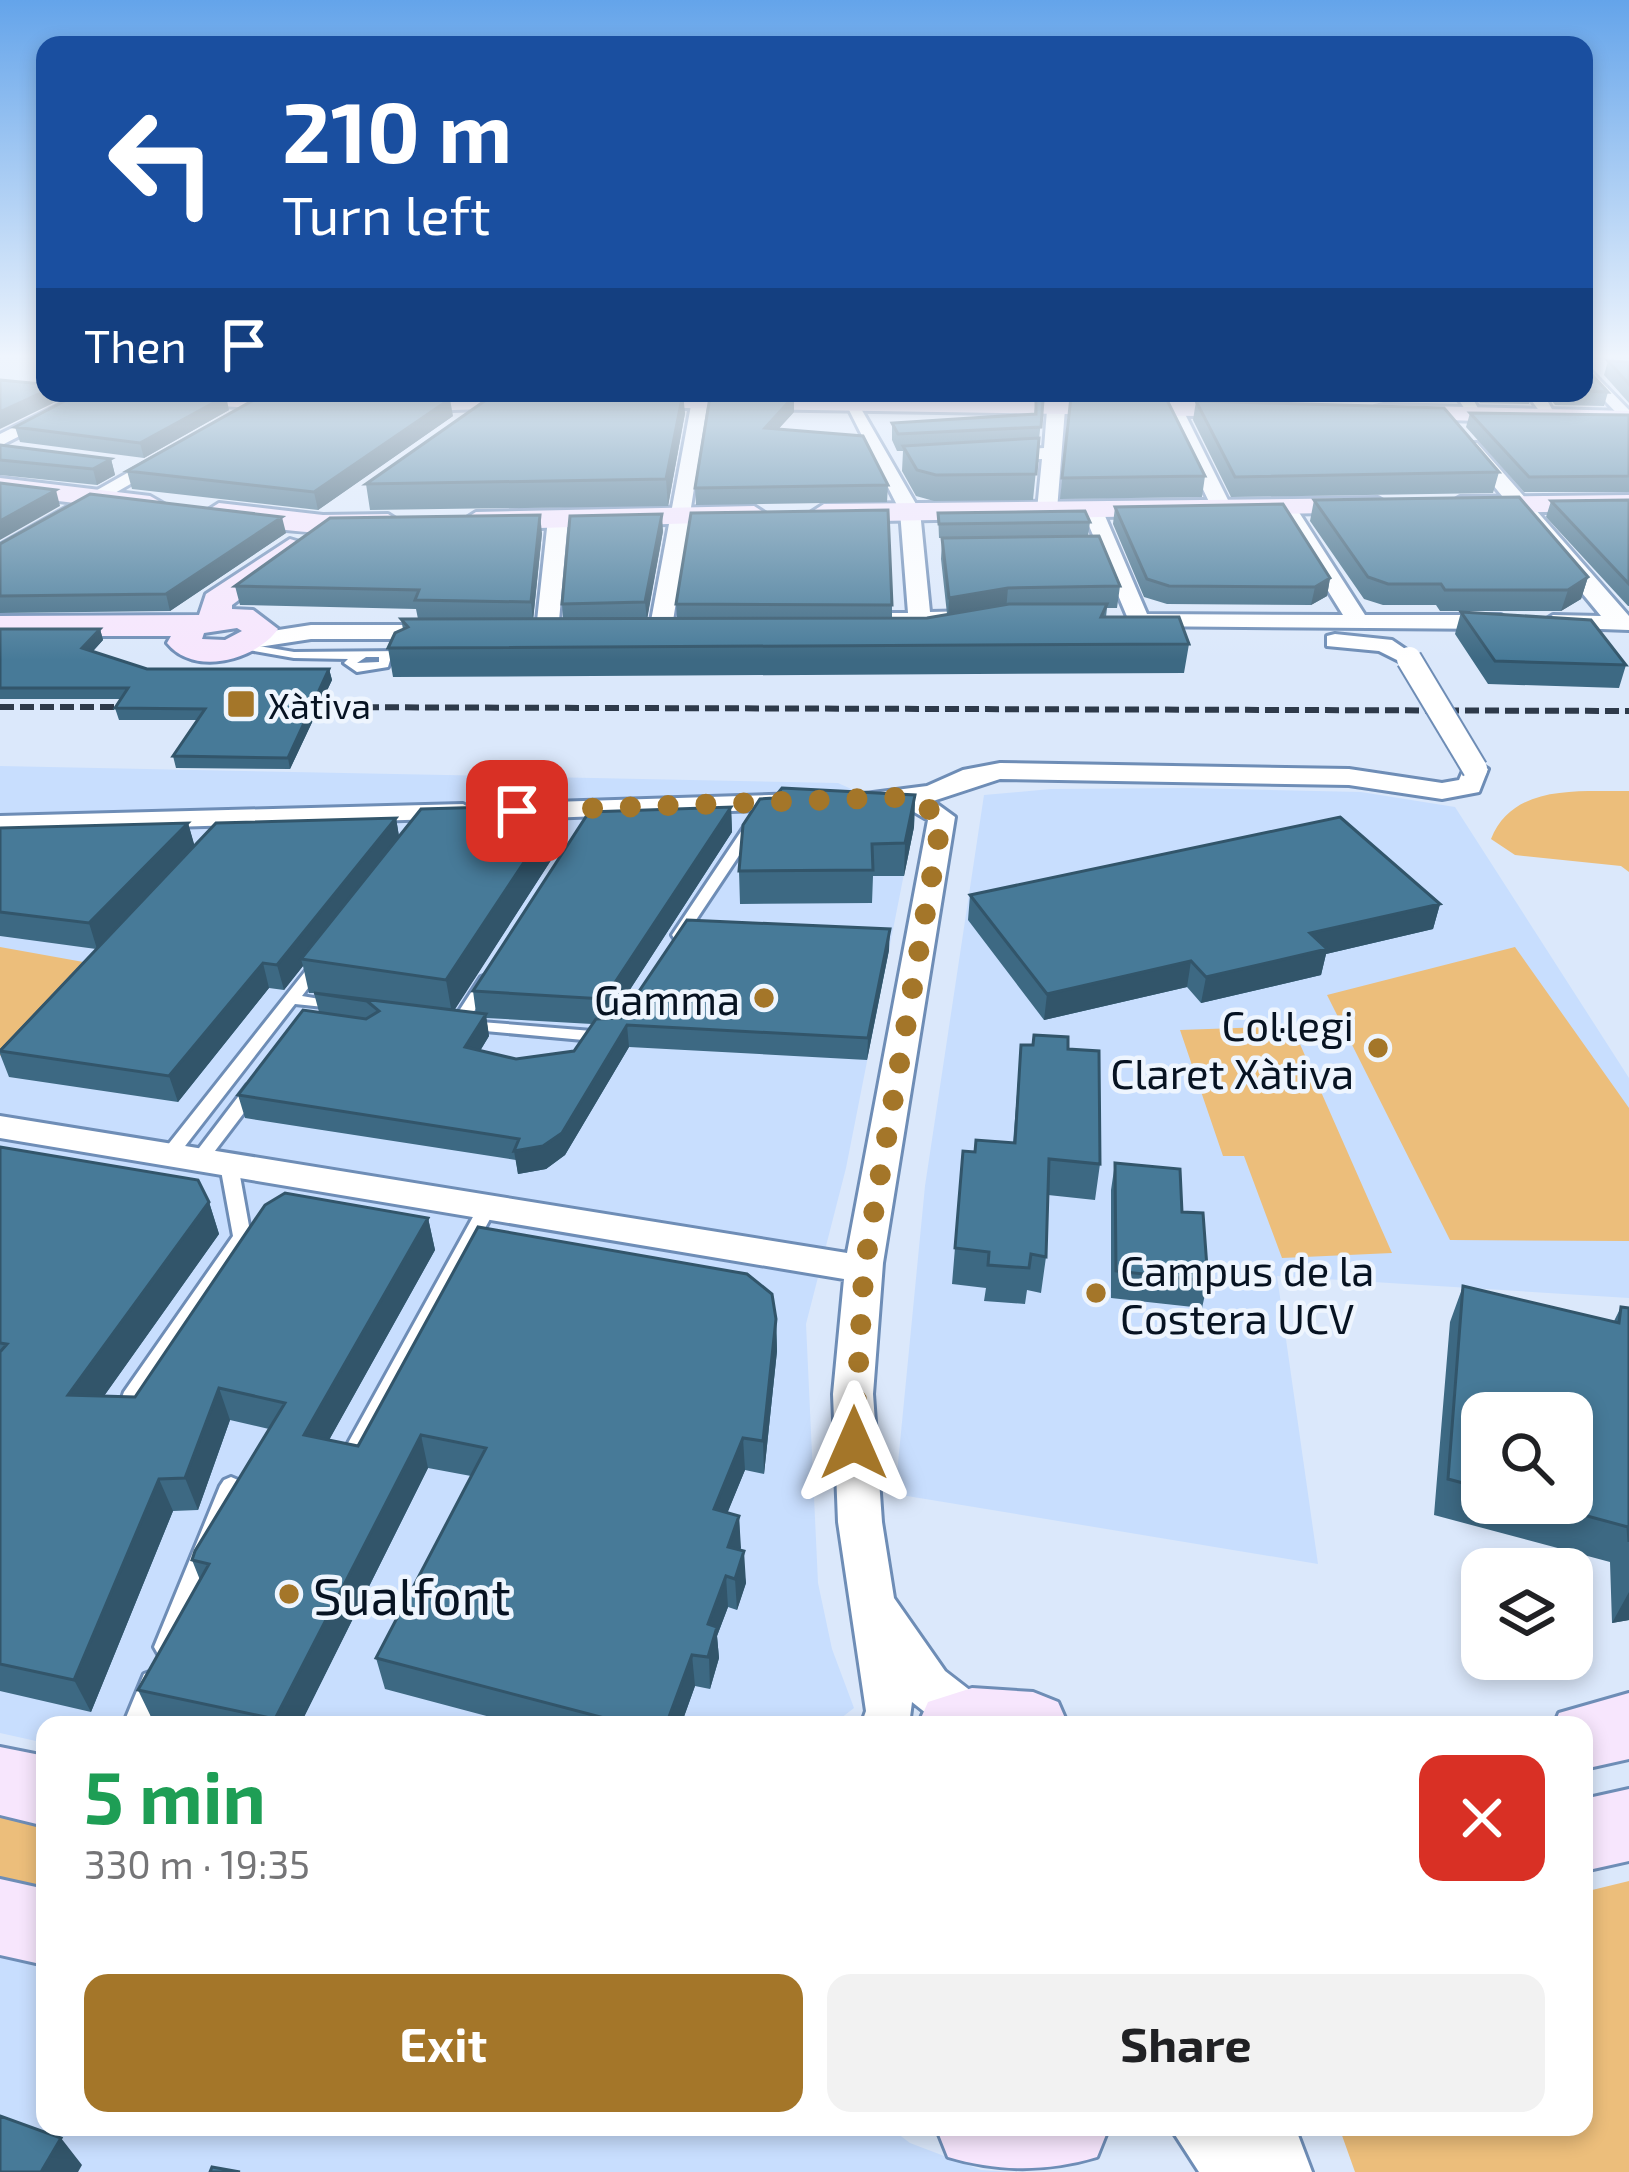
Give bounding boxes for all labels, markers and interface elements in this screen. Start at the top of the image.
text: 210 m [282,79,512,180]
icon: left [84,84,240,240]
text: Turn left [282,181,491,246]
icon: arrive [211,312,277,378]
text: Then [84,318,187,372]
place label: Xàtiva [268,683,371,726]
marker: Xàtiva [225,688,257,720]
pin [466,760,568,862]
icon: arrive [484,778,550,844]
place label: Gamma [594,973,740,1023]
marker: Gamma [751,985,777,1011]
place label: Col·legi Claret Xàtiva [1110,999,1354,1097]
marker: Col·legi Claret Xàtiva [1365,1035,1391,1061]
place label: Campus de la Costera UCV [1120,1244,1374,1342]
marker: Campus de la Costera UCV [1083,1280,1109,1306]
position arrow [791,1380,917,1506]
map controls [1461,1392,1593,1680]
button: search [1461,1392,1593,1524]
button: layers [1461,1548,1593,1680]
place label: Sualfont [313,1564,511,1625]
marker: Sualfont [276,1581,302,1607]
text: 5 min [84,1752,266,1838]
button: close [1419,1755,1545,1881]
text: 330 m · 19:35 [84,1840,310,1887]
button: Exit [84,1974,803,2112]
button: Share [827,1974,1545,2112]

